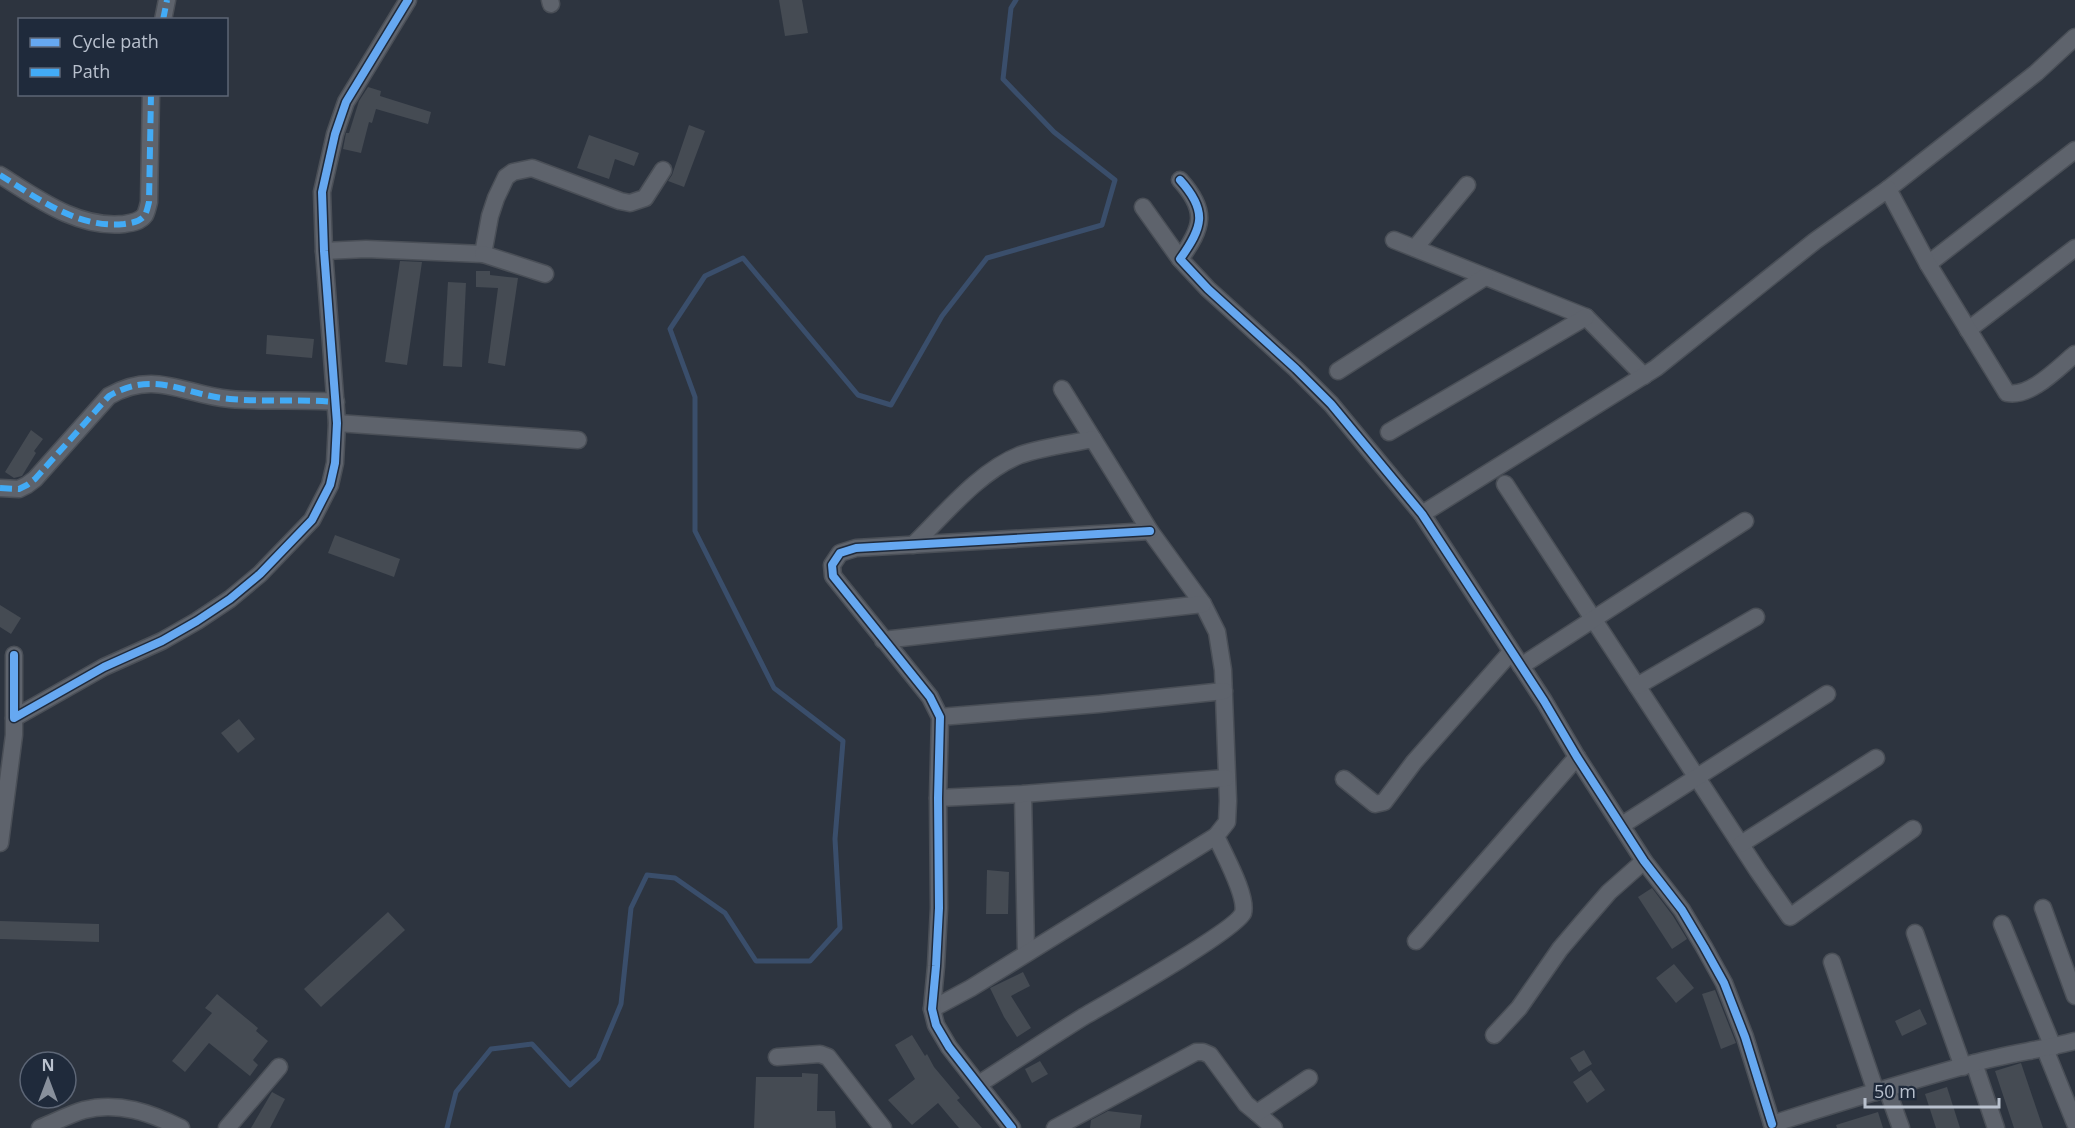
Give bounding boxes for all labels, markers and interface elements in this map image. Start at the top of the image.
legend [18,18,228,96]
text: Cycle path [72,29,159,53]
text: Path [72,59,110,83]
north arrow [18,1050,78,1110]
text: N [41,1054,55,1076]
scale bar [1865,1071,1998,1109]
text: 50 m [1874,1079,1916,1103]

